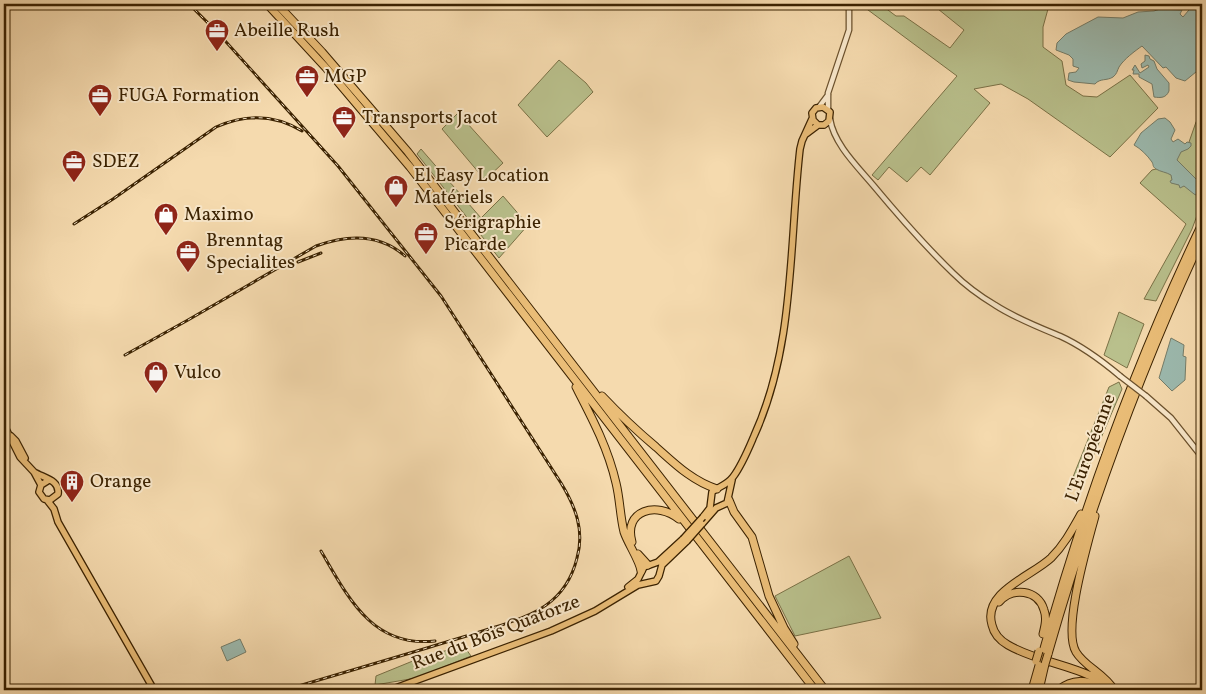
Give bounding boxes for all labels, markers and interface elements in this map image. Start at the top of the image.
office icon: Abeille Rush [204,18,230,52]
place label: Abeille Rush [234,18,340,44]
office icon: MGP [294,64,320,98]
place label: MGP [324,64,367,90]
office icon: FUGA Formation [87,83,113,117]
place label: FUGA Formation [118,83,260,109]
office icon: Transports Jacot [331,105,357,139]
place label: Transports Jacot [362,105,498,131]
office icon: SDEZ [61,149,87,183]
place label: SDEZ [92,149,140,175]
place label: El Easy Location Matériels [414,163,549,211]
shop icon: El Easy Location Matériels [383,174,409,208]
shop icon: Maximo [153,202,179,236]
place label: Maximo [184,202,254,228]
place label: Sérigraphie Picarde [444,210,541,258]
office icon: Sérigraphie Picarde [413,221,439,255]
place label: Brenntag Specialites [206,228,295,276]
office icon: Brenntag Specialites [175,239,201,273]
shop icon: Vulco [143,360,169,394]
place label: Vulco [174,360,221,386]
street label: L'Européenne [1059,390,1123,506]
building icon: Orange [59,469,85,503]
place label: Orange [90,469,151,495]
street label: Rue du Bois Quatorze [408,589,584,677]

